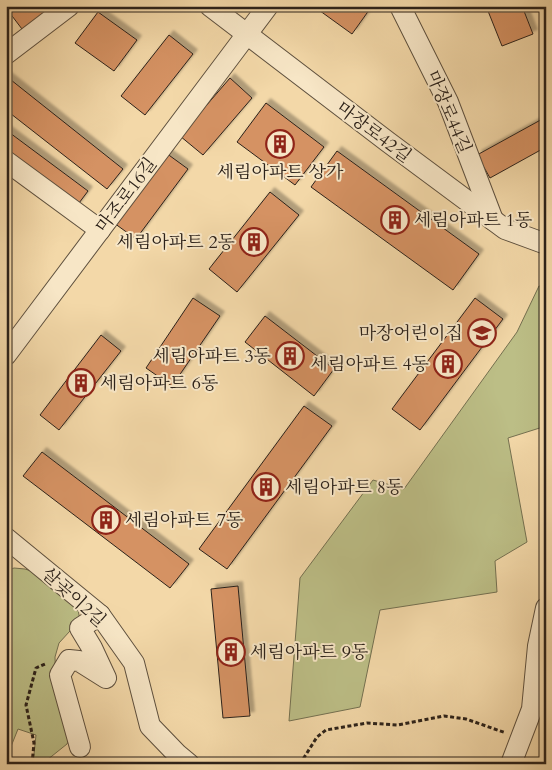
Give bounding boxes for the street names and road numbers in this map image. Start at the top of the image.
street label: 마장로44길 [420,67,477,158]
street label: 마장로42길 [331,96,416,169]
street label: 마조로16길 [90,153,163,238]
street label: 살곶이2길 [36,562,111,633]

